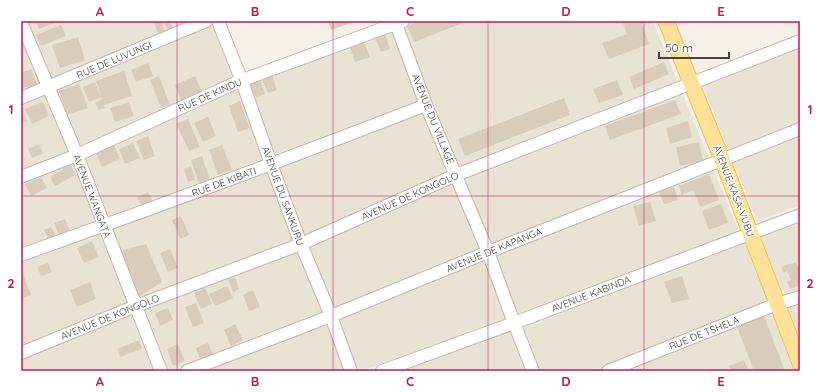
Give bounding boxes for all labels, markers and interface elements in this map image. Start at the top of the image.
text: A [96,3,105,19]
text: B [251,3,259,19]
text: C [406,3,414,19]
text: D [561,3,571,19]
text: E [717,3,725,19]
scale bar [659,34,729,60]
street label: RUE DE LUVUNGI [74,38,154,82]
text: 50 m [665,40,693,55]
street label: AVENUE DU VILLAGE [409,72,457,167]
street label: RUE DE KINDU [176,75,244,115]
text: 1 [8,101,14,117]
text: 1 [807,101,813,117]
street label: AVENUE KASA-VUBU [710,143,758,239]
street label: AVENUE DU SANKURU [259,145,307,247]
street label: AVENUE WANGATA [70,152,114,240]
street label: RUE DE KIBATI [190,164,258,200]
street label: AVENUE DE KONGOLO [359,169,461,223]
street label: AVENUE DE KAPANGA [444,225,544,275]
street label: AVENUE KABINDA [550,273,633,315]
text: 2 [7,275,15,291]
text: 2 [806,275,814,291]
street label: AVENUE DE KONGOLO [59,291,162,343]
street label: RUE DE TSHELA [667,313,741,353]
text: A [96,373,105,389]
text: B [251,373,259,389]
text: C [406,373,414,389]
text: D [561,373,571,389]
text: E [717,373,725,389]

